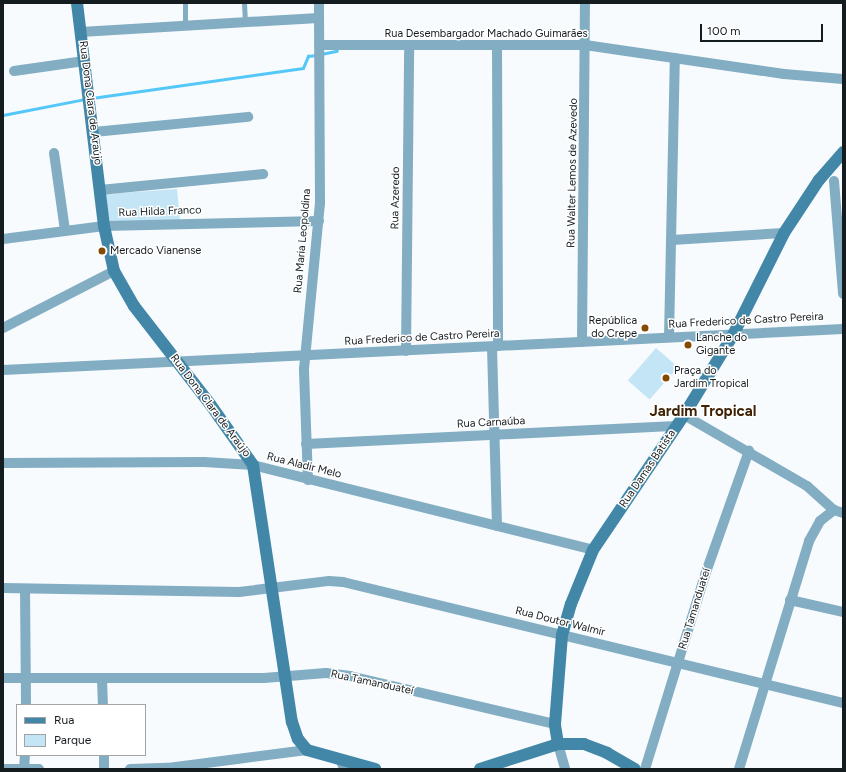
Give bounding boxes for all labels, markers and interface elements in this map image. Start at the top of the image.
scale bar [702,16,825,42]
text: 100 m [707,24,741,38]
street label: Rua Desembargador Machado Guimarães [384,27,588,41]
street label: Rua Dona Clara de Araújo [76,40,104,166]
street label: Rua Walter Lemos de Azevedo [565,98,581,248]
street label: Rua Azeredo [389,167,403,229]
street label: Rua Maria Leopoldina [292,188,314,294]
street label: Rua Hilda Franco [118,204,202,220]
place label: Mercado Vianense [110,244,201,258]
marker: Mercado Vianense [97,246,107,256]
street label: Rua Frederico de Castro Pereira [668,310,824,332]
place label: República do Crepe [588,315,637,341]
marker: República do Crepe [640,323,650,333]
street label: Rua Frederico de Castro Pereira [344,327,500,349]
place label: Lanche do Gigante [696,332,747,358]
marker: Lanche do Gigante [683,340,693,350]
street label: Rua Dona Clara de Araújo [167,352,253,460]
place label: Praça do Jardim Tropical [674,365,749,391]
marker: Praça do Jardim Tropical [661,373,671,383]
district label: Jardim Tropical [650,403,756,421]
street label: Rua Carnaúba [456,415,526,431]
street label: Rua Damas Batista [617,427,679,511]
street label: Rua Aladir Melo [265,450,343,482]
street label: Rua Tamanduateí [676,567,714,651]
street label: Rua Doutor Walmir [514,604,606,640]
street label: Rua Tamanduateí [329,668,415,698]
legend [16,704,146,756]
text: Rua [54,713,74,727]
text: Parque [54,733,91,747]

